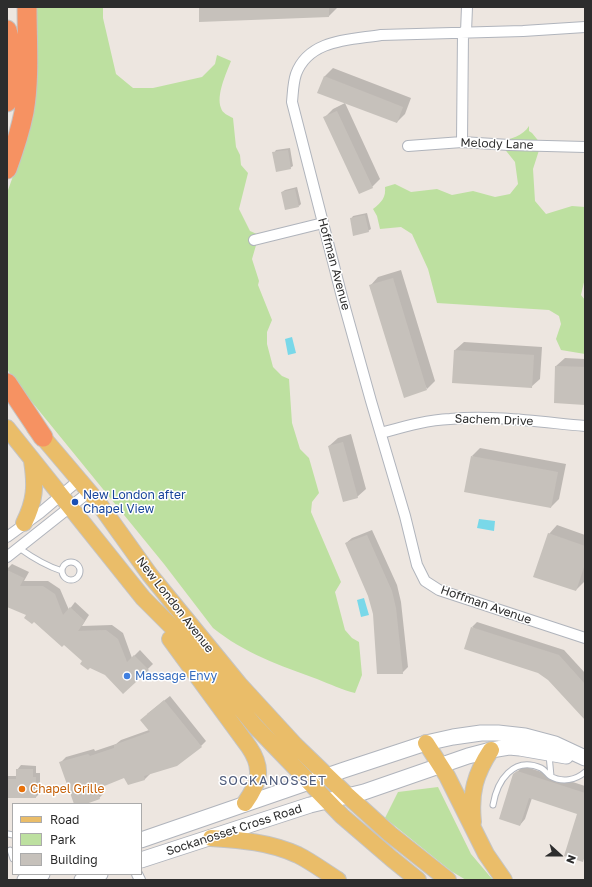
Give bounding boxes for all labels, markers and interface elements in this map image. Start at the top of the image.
street label: Melody Lane [460,136,534,152]
street label: Hoffman Avenue [315,216,353,312]
street label: Sachem Drive [454,411,534,429]
place label: New London after Chapel View [83,488,186,516]
marker: New London after Chapel View [70,497,80,507]
street label: New London Avenue [133,554,217,656]
street label: Hoffman Avenue [439,583,533,627]
place label: Massage Envy [135,669,217,683]
marker: Massage Envy [122,671,132,681]
district label: SOCKANOSSET [219,773,327,789]
place label: Chapel Grille [30,782,104,796]
marker: Chapel Grille [17,784,27,794]
street label: Sockanosset Cross Road [164,801,304,859]
legend [12,803,142,875]
text: Road [50,812,79,827]
text: Park [50,832,76,847]
north arrow [540,835,580,875]
text: Building [50,852,98,867]
text: N [564,853,579,866]

